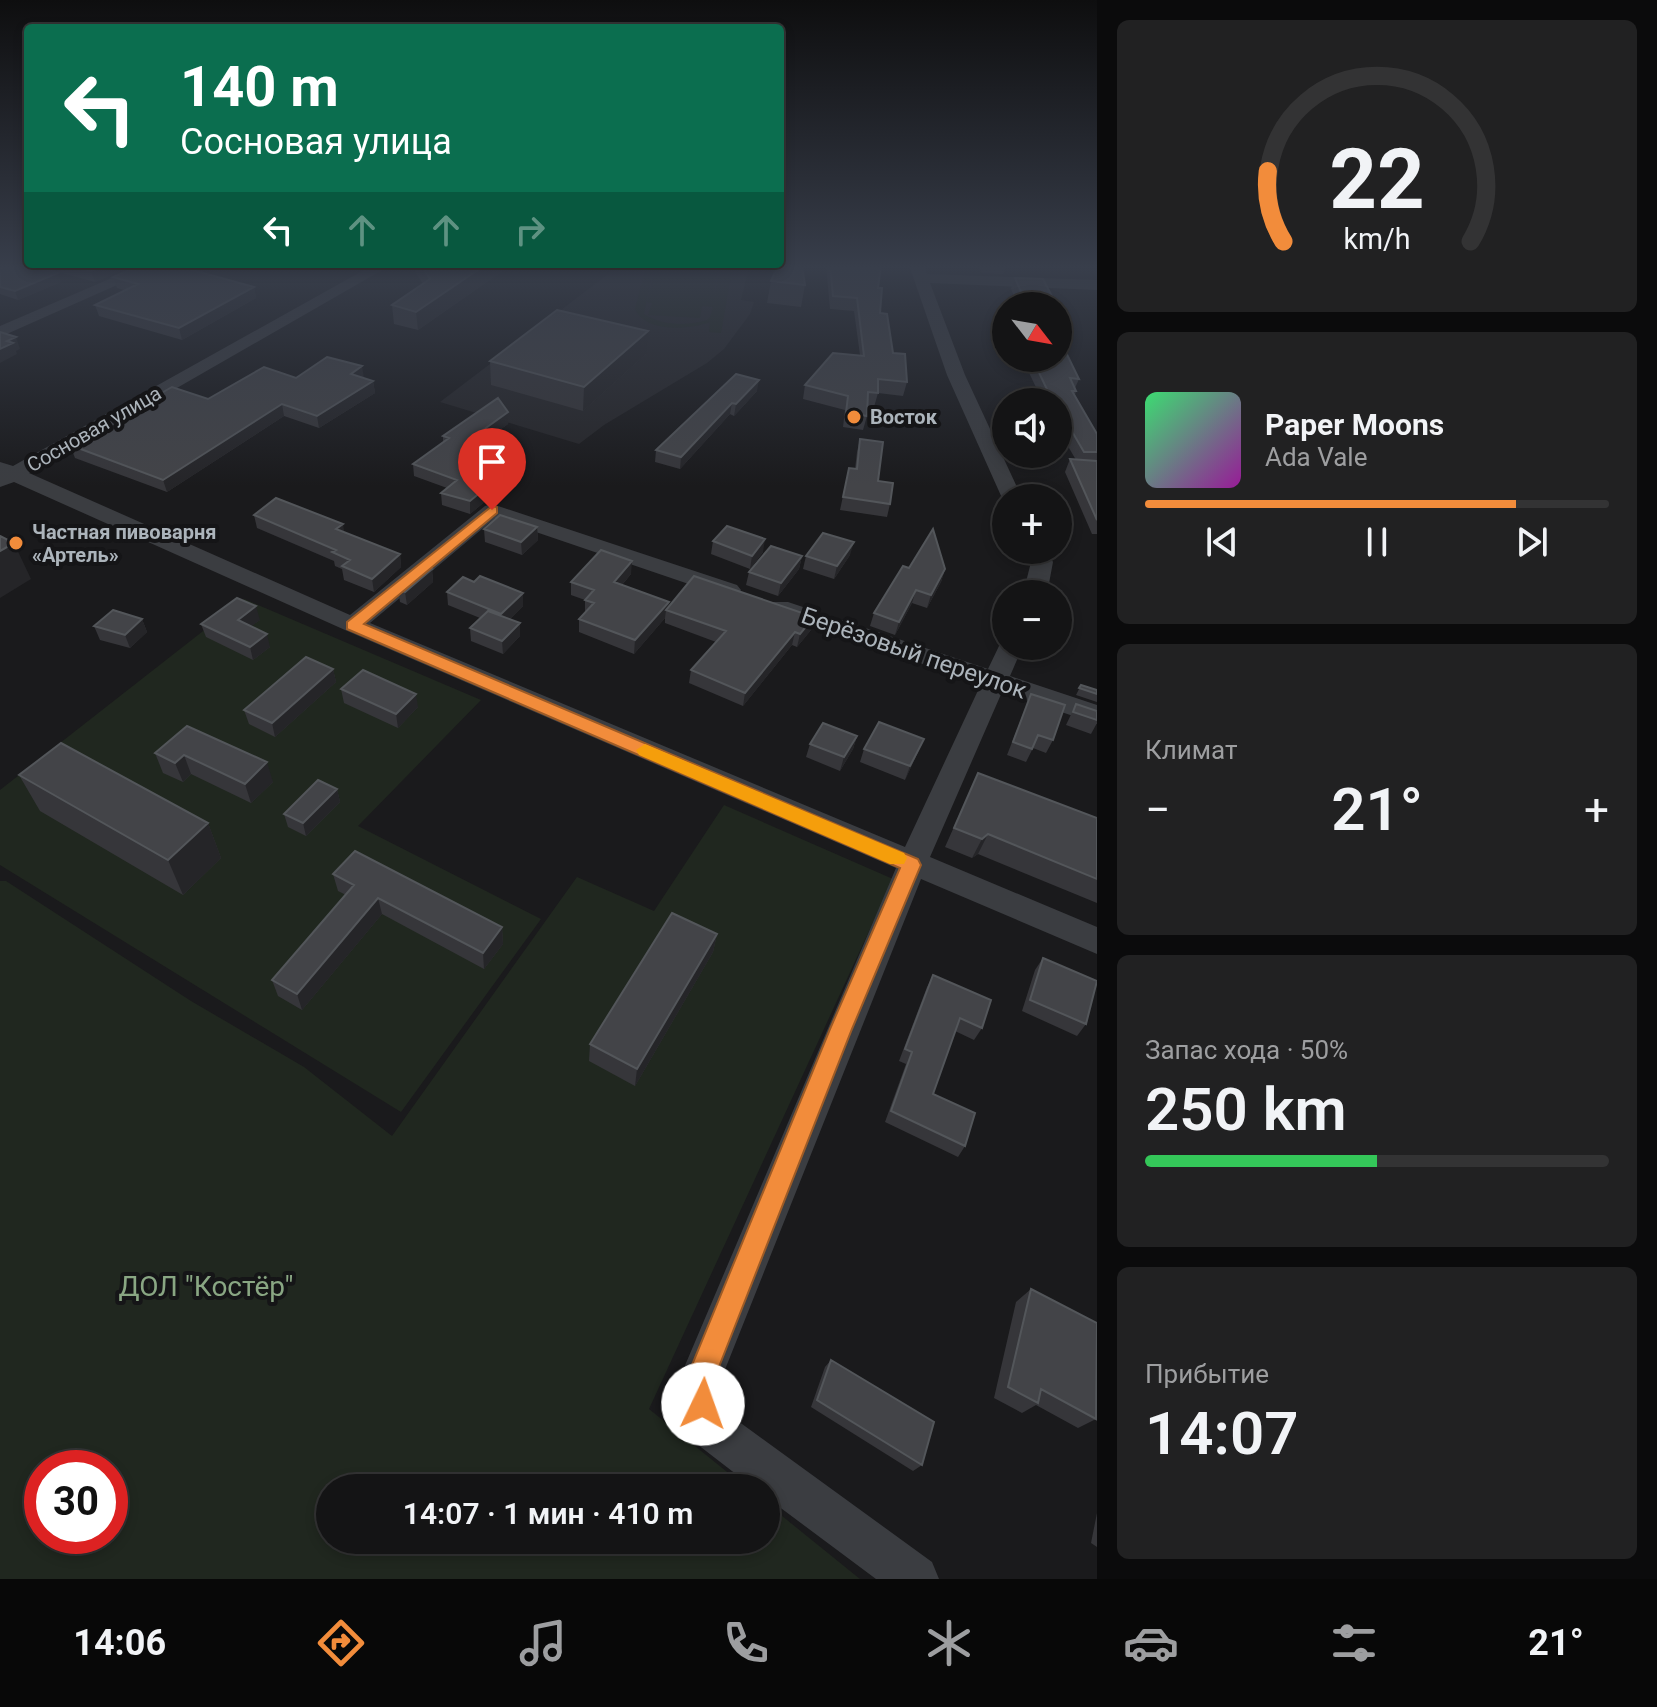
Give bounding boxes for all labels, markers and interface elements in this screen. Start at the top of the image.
text: 140 m [180,54,339,120]
icon: left [48,56,152,160]
text: Сосновая улица [180,121,452,163]
text: 22 [1329,130,1425,227]
icon: left [256,208,300,252]
icon: ahead [340,208,384,252]
icon: ahead [424,208,468,252]
icon: right [508,208,552,252]
text: km/h [1343,222,1411,256]
north arrow [992,292,1072,372]
map controls [992,292,1072,660]
street label: Сосновая улица [23,381,165,477]
button: sound [992,388,1072,468]
place label: Восток [870,405,938,429]
text: Paper Moons [1265,407,1444,442]
marker: Восток [845,408,863,426]
pin [458,428,526,510]
icon: arrive [470,440,514,484]
text: Ada Vale [1265,442,1367,472]
button: + [992,484,1072,564]
place label: Частная пивоварня «Артель» [32,520,216,567]
icon: previous [1200,520,1244,564]
icon: pause [1355,520,1399,564]
icon: next [1510,520,1554,564]
marker: Частная пивоварня «Артель» [7,534,25,552]
button: − [992,580,1072,660]
street label: Берёзовый переулок [798,601,1030,705]
text: Климат [1145,735,1237,765]
text: 21° [1331,774,1423,845]
text: − [1145,784,1170,836]
text: + [1584,784,1609,836]
text: Запас хода · 50% [1145,1035,1348,1065]
text: 250 km [1145,1074,1347,1145]
park label: ДОЛ "Костёр" [118,1270,294,1303]
text: Прибытие [1145,1359,1269,1389]
position arrow [661,1362,745,1446]
text: 14:07 [1145,1398,1298,1469]
speed limit sign: 30 [24,1450,128,1554]
text: 14:07 · 1 мин · 410 m [403,1496,693,1531]
icon: directions [313,1615,369,1671]
icon: music [515,1615,571,1671]
icon: phone [718,1615,774,1671]
icon: climate [921,1615,977,1671]
icon: car [1123,1615,1179,1671]
icon: filters [1326,1615,1382,1671]
text: 14:06 [73,1622,166,1664]
text: 21° [1528,1622,1584,1664]

